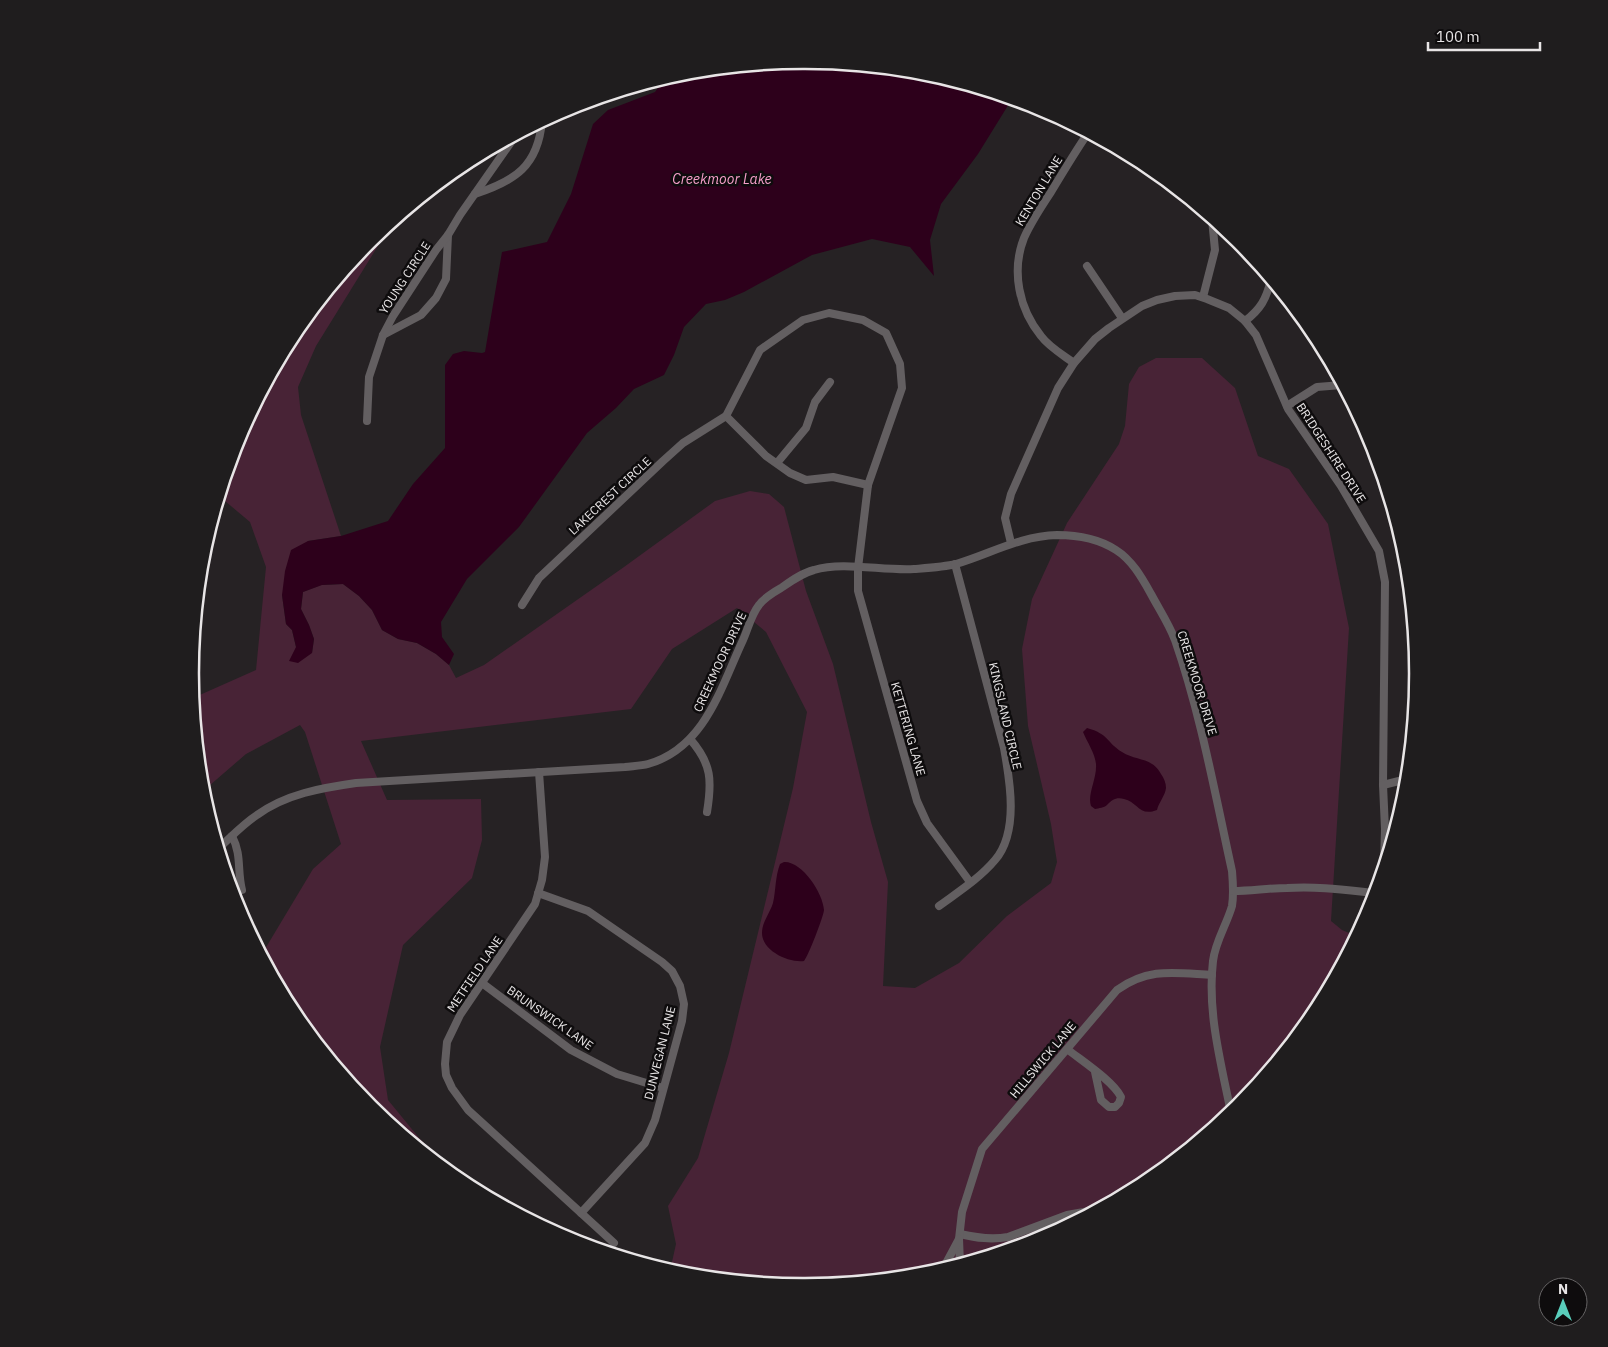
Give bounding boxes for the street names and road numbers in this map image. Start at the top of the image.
street label: KENTON LANE [1012,153,1065,228]
street label: YOUNG CIRCLE [376,239,434,317]
street label: BRIDGESHIRE DRIVE [1293,400,1369,506]
street label: LAKECREST CIRCLE [565,454,654,538]
street label: CREEKMOOR DRIVE [690,609,749,714]
street label: CREEKMOOR DRIVE [1174,629,1221,737]
street label: KINGSLAND CIRCLE [986,661,1025,771]
street label: KETTERING LANE [888,680,929,778]
street label: METFIELD LANE [444,933,506,1015]
street label: BRUNSWICK LANE [504,982,596,1053]
street label: DUNVEGAN LANE [641,1005,678,1101]
street label: HILLSWICK LANE [1006,1018,1079,1101]

